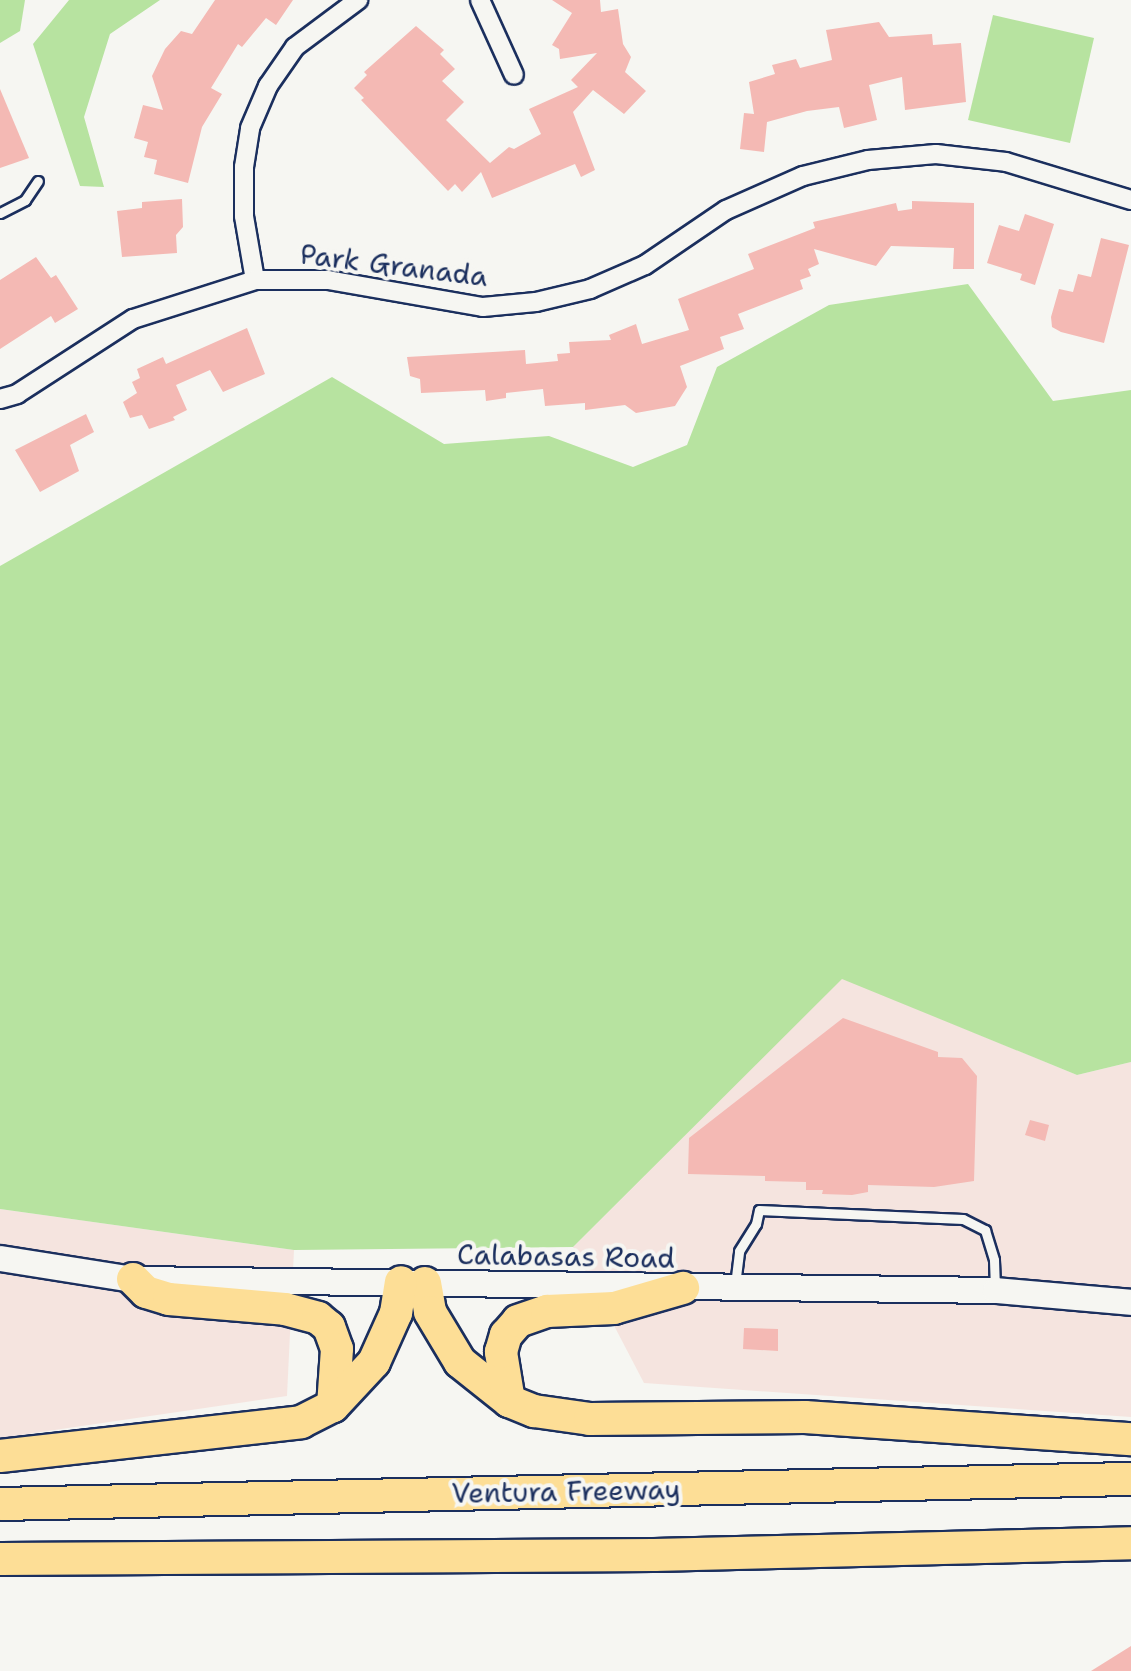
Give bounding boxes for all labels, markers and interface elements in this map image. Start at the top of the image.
street label: Park Granada [298,237,490,293]
street label: Calabasas Road [457,1237,675,1275]
street label: Ventura Freeway [451,1472,681,1510]

